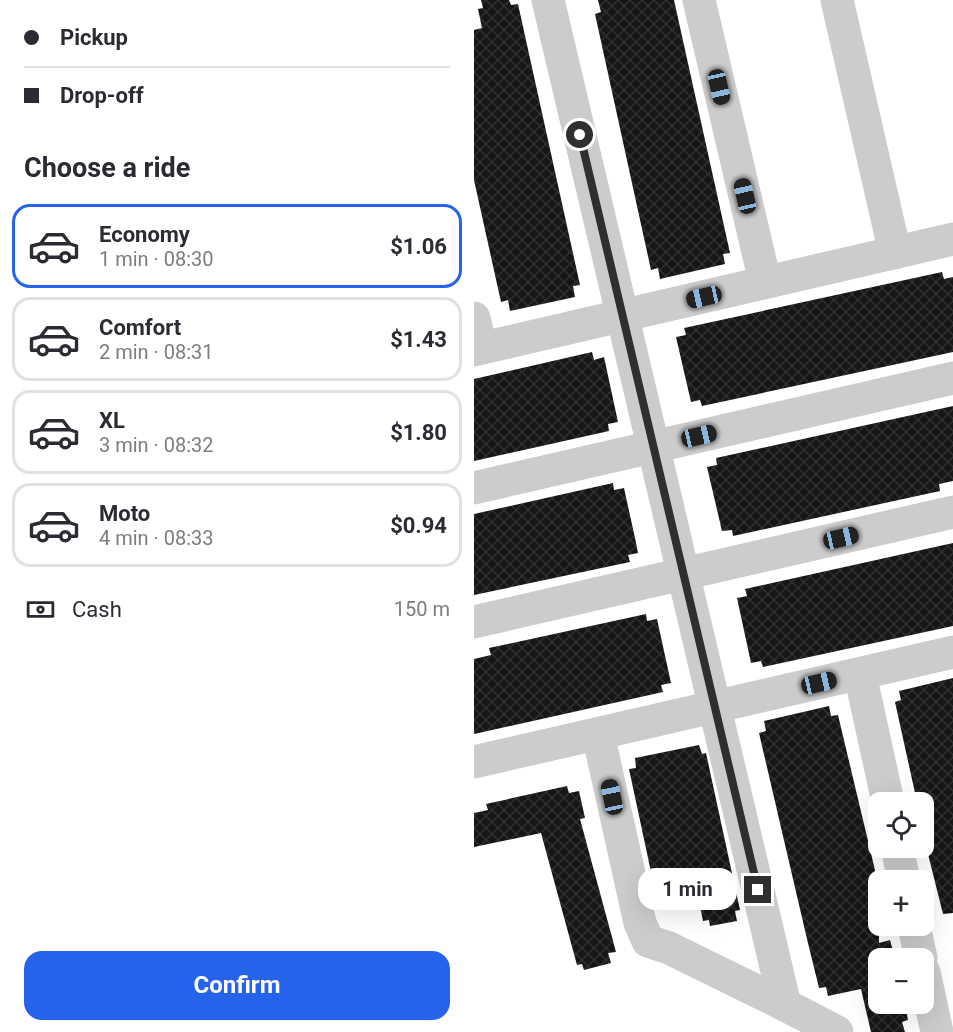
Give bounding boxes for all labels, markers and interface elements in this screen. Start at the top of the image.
text: Pickup [60,25,128,50]
car [706,67,732,107]
text: Drop-off [60,83,144,108]
route start [566,121,593,148]
text: Choose a ride [24,152,190,184]
car [732,176,758,216]
icon: car [27,219,81,273]
text: Economy [99,222,190,247]
text: $1.06 [390,234,447,259]
text: 1 min · 08:30 [99,247,214,271]
car [684,284,724,310]
icon: car [27,312,81,366]
text: Comfort [99,315,181,340]
text: $1.43 [390,327,447,352]
text: 2 min · 08:31 [99,340,214,364]
icon: car [27,405,81,459]
text: XL [99,408,125,433]
text: $1.80 [390,420,447,445]
car [679,423,719,449]
text: 3 min · 08:32 [99,433,214,457]
icon: car [27,498,81,552]
text: Moto [99,501,150,526]
text: $0.94 [390,513,447,538]
car [821,525,861,551]
text: 4 min · 08:33 [99,526,214,550]
icon: cash [24,593,57,626]
text: Cash [72,597,122,622]
text: 150 m [394,597,450,621]
car [799,670,839,696]
car [599,778,625,816]
map controls [868,792,934,1014]
button: locate [868,792,934,858]
callout: 1 min [638,869,737,911]
button: + [868,870,934,936]
route end [744,876,771,903]
text: 1 min [662,877,713,901]
button: − [868,948,934,1014]
button: Confirm [24,951,450,1020]

